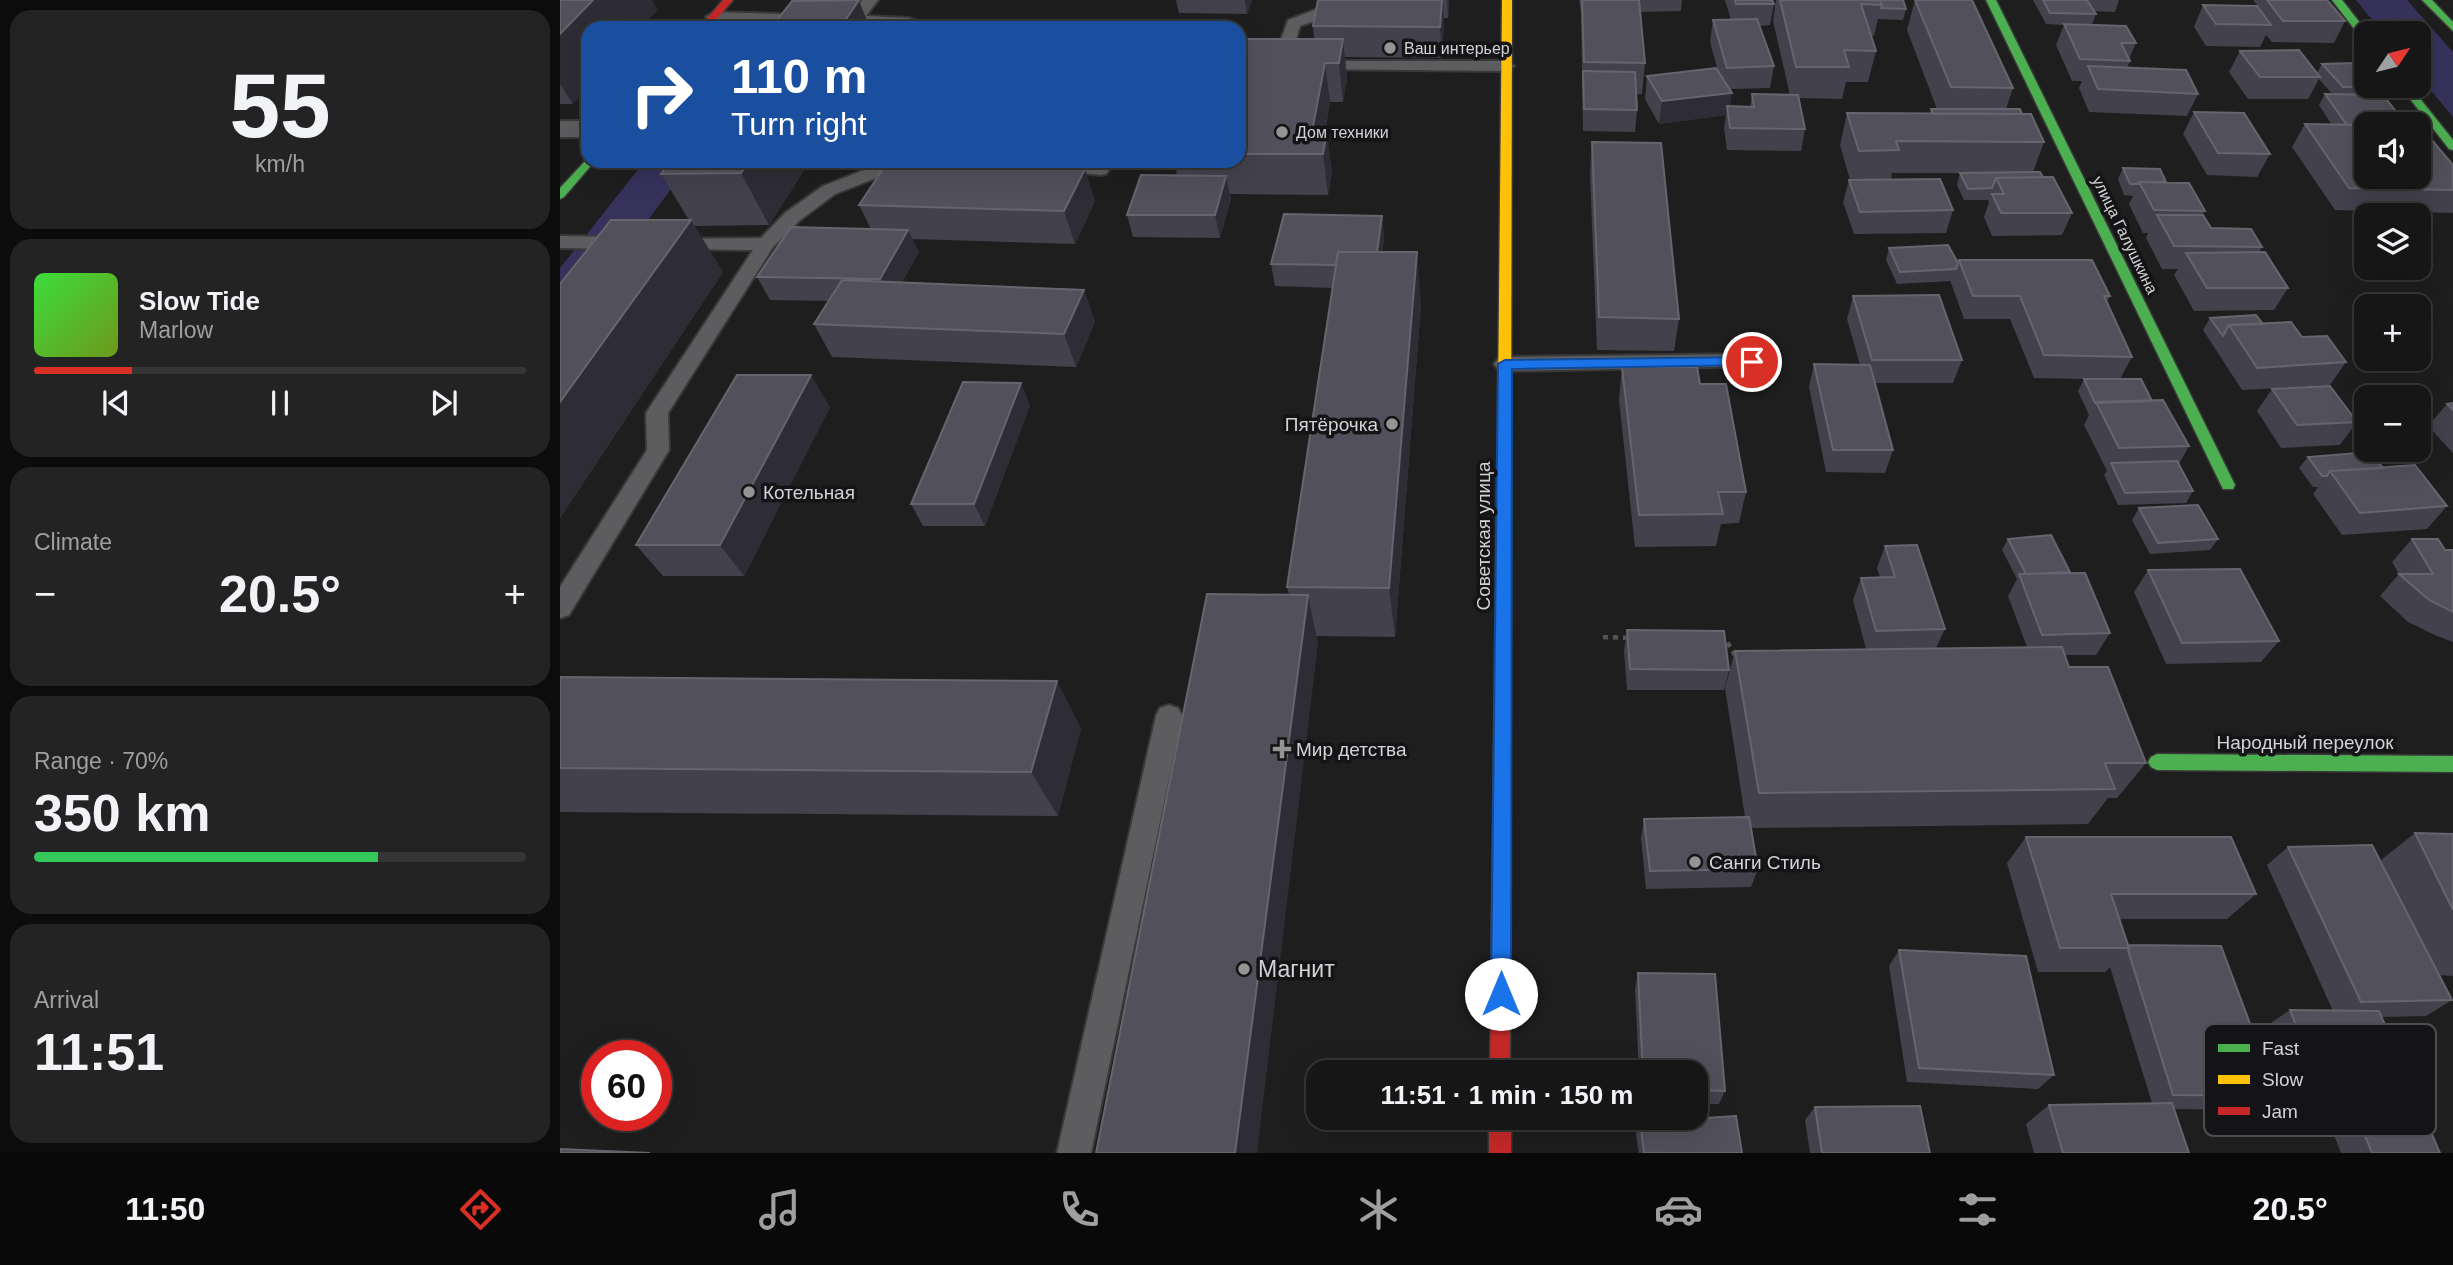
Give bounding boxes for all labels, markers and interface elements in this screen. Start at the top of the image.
north arrow [2354,21,2431,98]
map controls [2354,21,2431,462]
marker: Ваш интерьер [1382,40,1398,56]
place label: Ваш интерьер [1404,40,1510,57]
icon: right [616,49,707,140]
text: 110 m [731,49,867,103]
text: 55 [229,55,331,156]
text: Turn right [731,106,867,142]
button: sound [2354,112,2431,189]
marker: Дом техники [1274,124,1290,140]
place label: Дом техники [1296,124,1389,141]
text: km/h [255,151,305,177]
street label: улица Галушкина [2089,173,2161,297]
button: layers [2354,203,2431,280]
text: Slow Tide [139,286,260,316]
button: + [2354,294,2431,371]
text: Marlow [139,317,213,343]
pin [1722,332,1782,392]
icon: arrive [1733,343,1771,381]
icon: previous [97,384,135,422]
icon: pause [261,384,299,422]
icon: next [425,384,463,422]
button: − [2354,385,2431,462]
place label: Пятёрочка [1285,414,1378,435]
marker: Пятёрочка [1384,416,1400,432]
street label: Советская улица [1473,461,1494,611]
place label: Котельная [763,482,855,503]
marker: Котельная [741,484,757,500]
text: Climate [34,529,112,555]
text: 20.5° [219,565,341,623]
text: − [34,573,56,615]
text: + [504,573,526,615]
street label: Народный переулок [2216,732,2394,753]
place label: Мир детства [1296,739,1407,760]
marker: Мир детства [1274,741,1290,757]
text: Range · 70% [34,748,168,774]
text: 350 km [34,784,210,842]
place label: Санги Стиль [1709,852,1821,873]
marker: Санги Стиль [1687,854,1703,870]
place label: Магнит [1258,956,1335,982]
position arrow [1464,957,1538,1031]
marker: Магнит [1236,961,1252,977]
text: Arrival [34,987,99,1013]
text: 11:51 [34,1023,164,1081]
legend [2204,1024,2436,1136]
text: Fast [2262,1038,2300,1059]
speed limit sign: 60 [581,1040,672,1131]
text: Slow [2262,1069,2303,1090]
text: 11:51 · 1 min · 150 m [1381,1080,1633,1110]
text: Jam [2262,1101,2298,1122]
icon: directions [456,1185,505,1234]
icon: music [755,1185,804,1234]
icon: phone [1055,1185,1104,1234]
icon: climate [1354,1185,1403,1234]
icon: car [1654,1185,1703,1234]
icon: filters [1953,1185,2002,1234]
text: 11:50 [125,1191,205,1227]
text: 20.5° [2253,1191,2328,1227]

